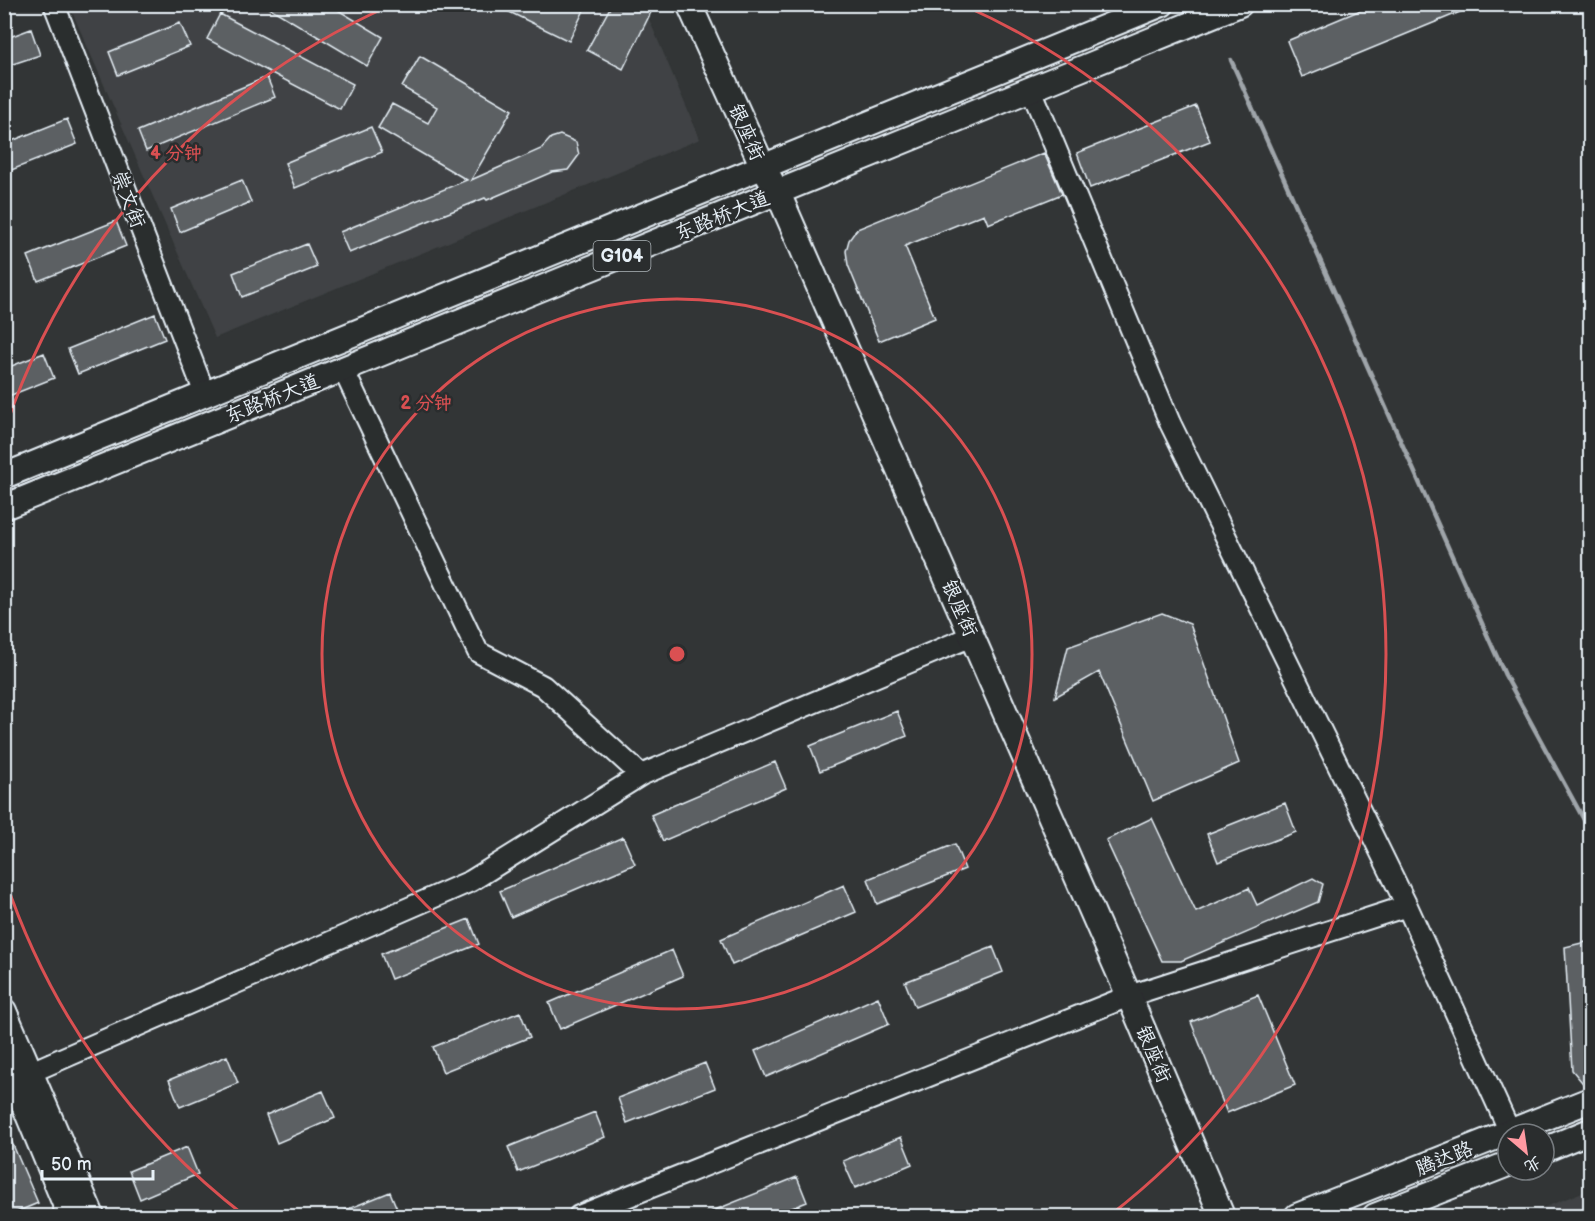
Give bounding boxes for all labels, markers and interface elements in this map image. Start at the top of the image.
street label: 银座街 [723,100,769,165]
text: 4 分钟 [150,143,202,164]
street label: 崇文街 [106,167,150,232]
street label: 东路桥大道 [672,186,773,246]
road number: G104 [594,241,650,271]
street label: 东路桥大道 [222,369,323,429]
text: 2 分钟 [400,393,452,414]
street label: 银座街 [936,576,982,641]
centre of rings [667,644,687,664]
street label: 银座街 [1130,1022,1176,1087]
north arrow [1496,1122,1556,1182]
street label: 腾达路 [1412,1136,1478,1181]
scale bar [42,1143,153,1181]
text: 北 [1521,1152,1544,1176]
text: 50 m [51,1154,92,1175]

